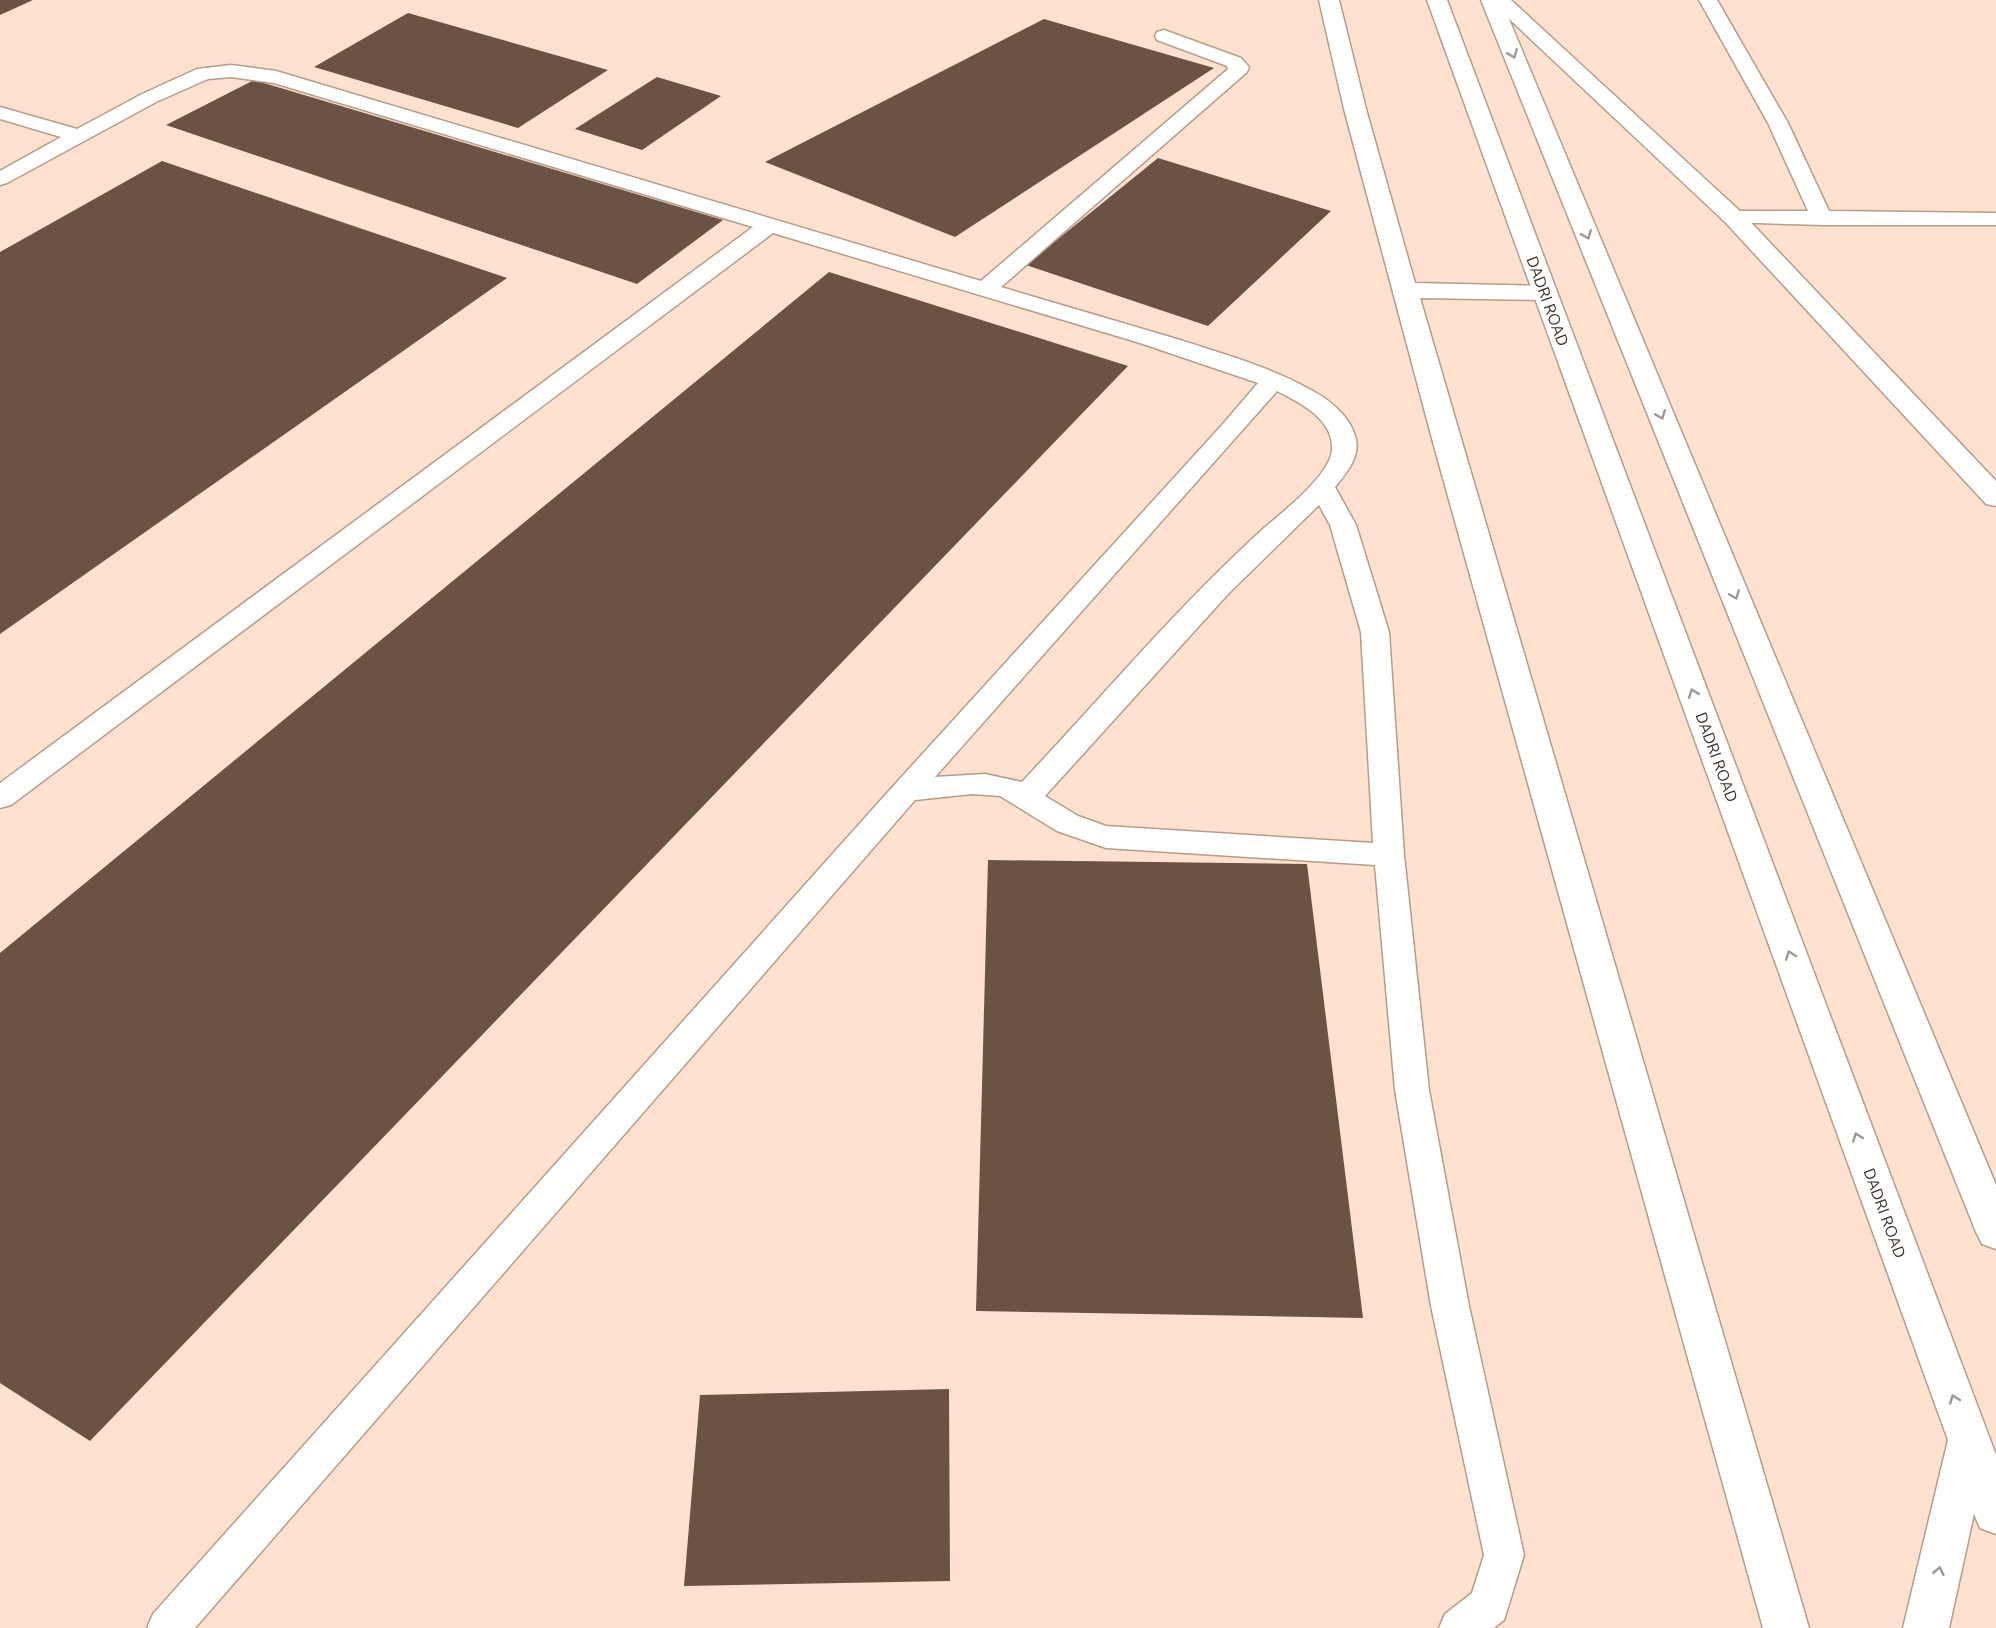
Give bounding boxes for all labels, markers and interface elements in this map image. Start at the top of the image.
one-way arrow [1506,48,1518,59]
one-way arrow [1580,228,1592,239]
street label: DADRI ROAD [1523,254,1573,348]
one-way arrow [1654,409,1666,420]
one-way arrow [1728,589,1740,600]
one-way arrow [1688,688,1700,699]
street label: DADRI ROAD [1692,710,1742,804]
one-way arrow [1784,950,1797,960]
one-way arrow [1852,1133,1865,1143]
street label: DADRI ROAD [1860,1166,1910,1260]
one-way arrow [1949,1394,1961,1405]
one-way arrow [1932,1566,1945,1576]

